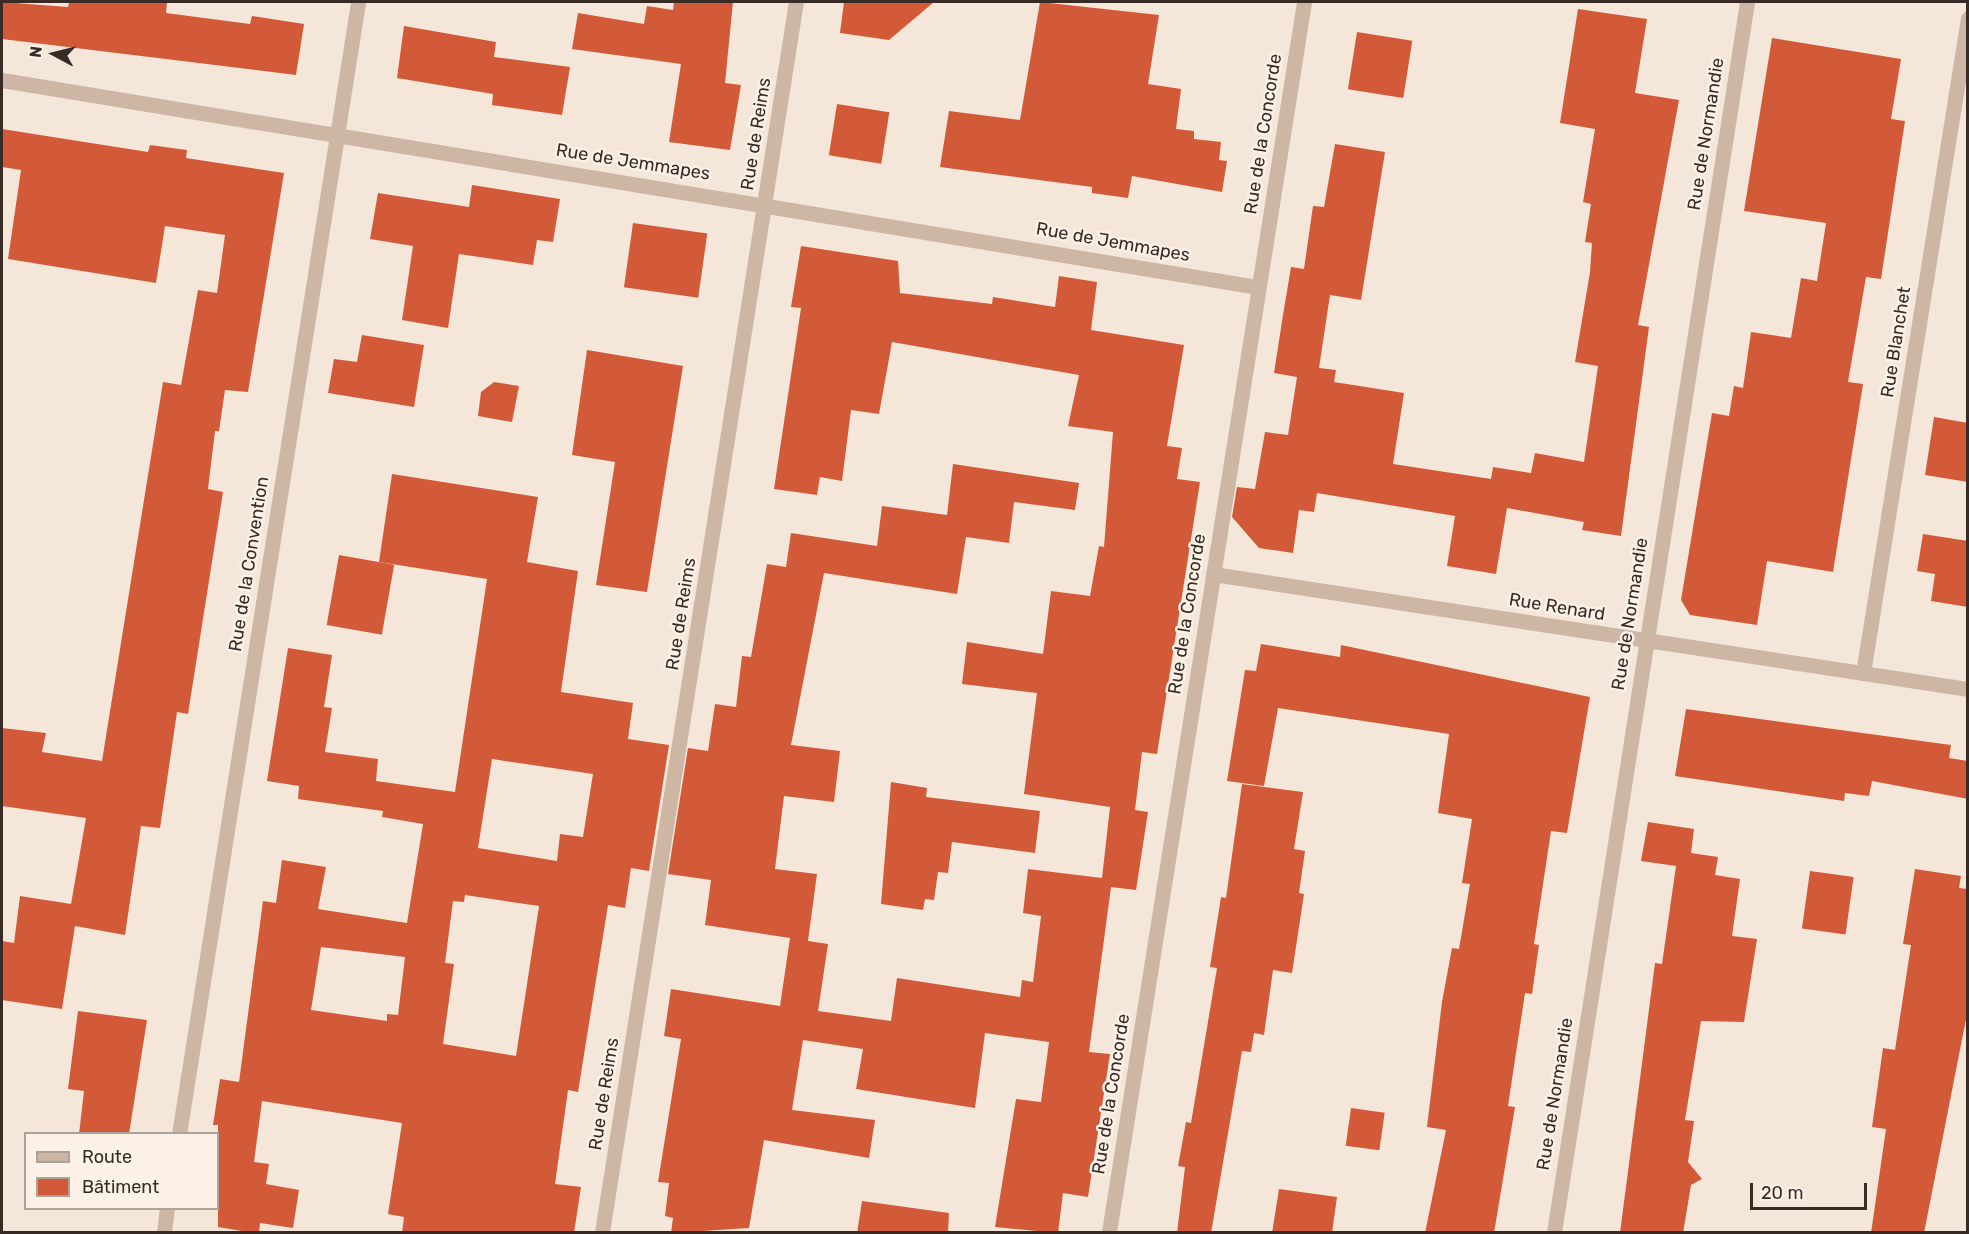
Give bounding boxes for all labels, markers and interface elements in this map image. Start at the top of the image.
north arrow [24,24,84,84]
text: N [26,45,46,59]
street label: Rue de la Concorde [1240,52,1286,216]
street label: Rue de Normandie [1683,56,1729,212]
street label: Rue de Reims [736,76,776,192]
street label: Rue de Jemmapes [554,139,712,185]
street label: Rue de Jemmapes [1034,218,1192,266]
street label: Rue Blanchet [1877,285,1915,399]
street label: Rue de la Convention [224,475,274,653]
street label: Rue de la Concorde [1164,532,1210,696]
street label: Rue de Normandie [1607,536,1653,692]
street label: Rue de Reims [661,556,701,672]
street label: Rue Renard [1507,589,1607,625]
street label: Rue de la Concorde [1088,1012,1134,1176]
street label: Rue de Normandie [1532,1016,1578,1172]
street label: Rue de Reims [584,1036,624,1152]
legend [24,1132,219,1210]
text: Route [82,1146,132,1168]
scale bar [1753,1171,1870,1209]
text: Bâtiment [82,1176,159,1198]
text: 20 m [1761,1182,1803,1204]

